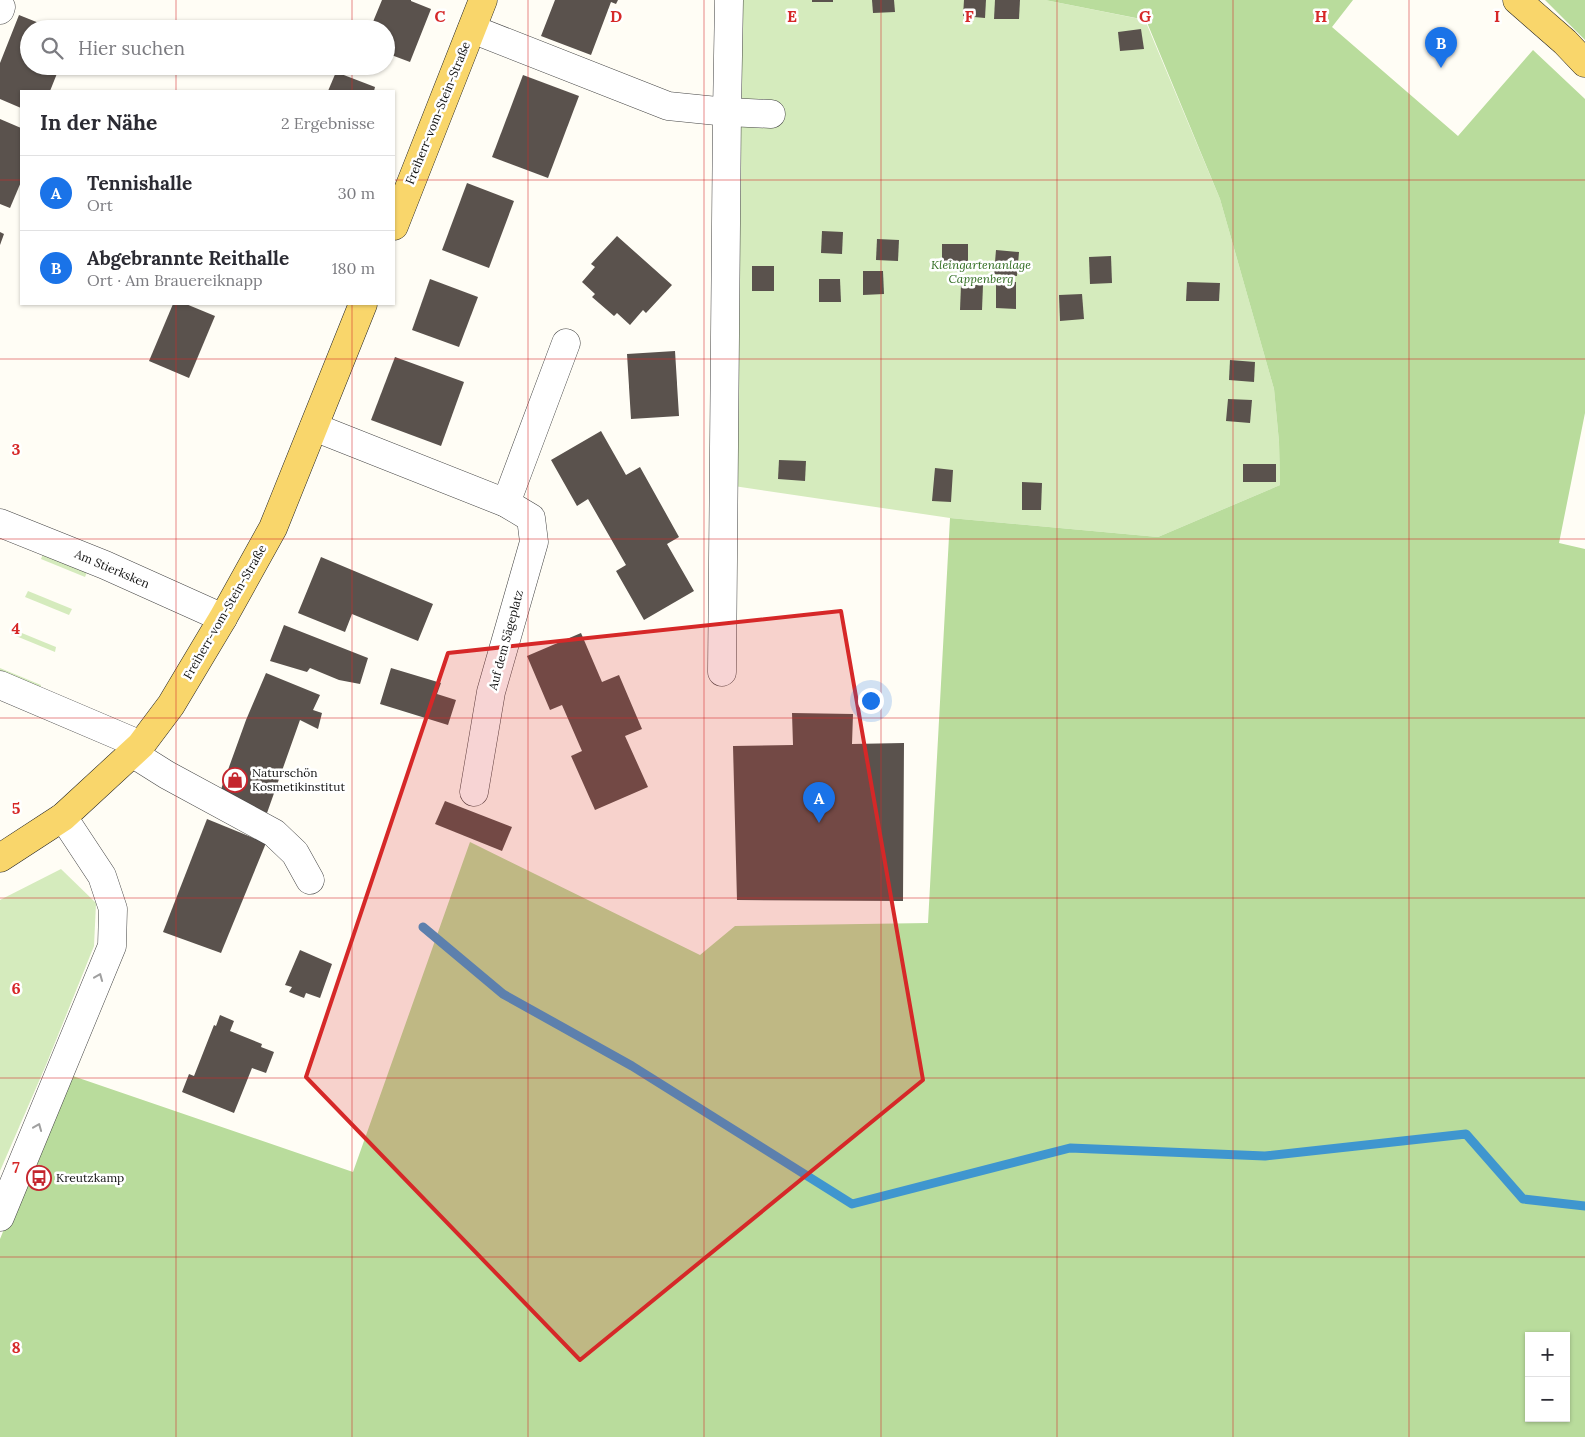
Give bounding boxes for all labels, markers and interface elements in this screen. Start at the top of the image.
text: C [434,6,446,26]
text: D [610,6,622,26]
text: E [787,6,797,26]
text: F [964,6,974,26]
text: G [1139,6,1151,26]
text: H [1315,6,1328,26]
text: I [1494,6,1500,26]
search box [20,20,395,75]
pin: B [1425,27,1457,68]
icon: search [38,34,66,62]
text: Hier suchen [78,36,185,60]
street label: Freiherr-vom-Stein-Straße [402,39,473,186]
text: In der Nähe [40,109,157,136]
text: 2 Ergebnisse [281,113,375,133]
text: Tennishalle [87,171,192,195]
text: A [51,183,61,203]
text: 30 m [338,183,375,203]
text: Ort [87,195,113,215]
text: Abgebrannte Reithalle [87,246,289,270]
park label: Kleingartenanlage Cappenberg [931,257,1031,286]
text: B [51,258,61,278]
text: 180 m [332,258,375,278]
text: Ort · Am Brauereiknapp [87,270,263,290]
text: 3 [12,439,21,459]
street label: Freiherr-vom-Stein-Straße [180,541,269,682]
street label: Am Stierksken [72,546,152,591]
street label: Auf dem Sägeplatz [485,588,526,692]
text: 4 [12,618,21,638]
your location [858,688,884,714]
place label: Naturschön Kosmetikinstitut [252,765,345,794]
shop icon: Naturschön Kosmetikinstitut [222,767,248,793]
pin: A [803,782,835,823]
text: 5 [12,798,21,818]
one-way arrow [93,973,104,982]
text: 6 [11,978,21,998]
one-way arrow [31,1123,42,1132]
text: 7 [12,1157,20,1177]
bus stop icon: Kreutzkamp [26,1165,52,1191]
place label: Kreutzkamp [56,1170,124,1185]
map controls [1525,1332,1570,1422]
button: + [1525,1332,1570,1377]
text: 8 [11,1337,21,1357]
button: − [1525,1377,1570,1422]

